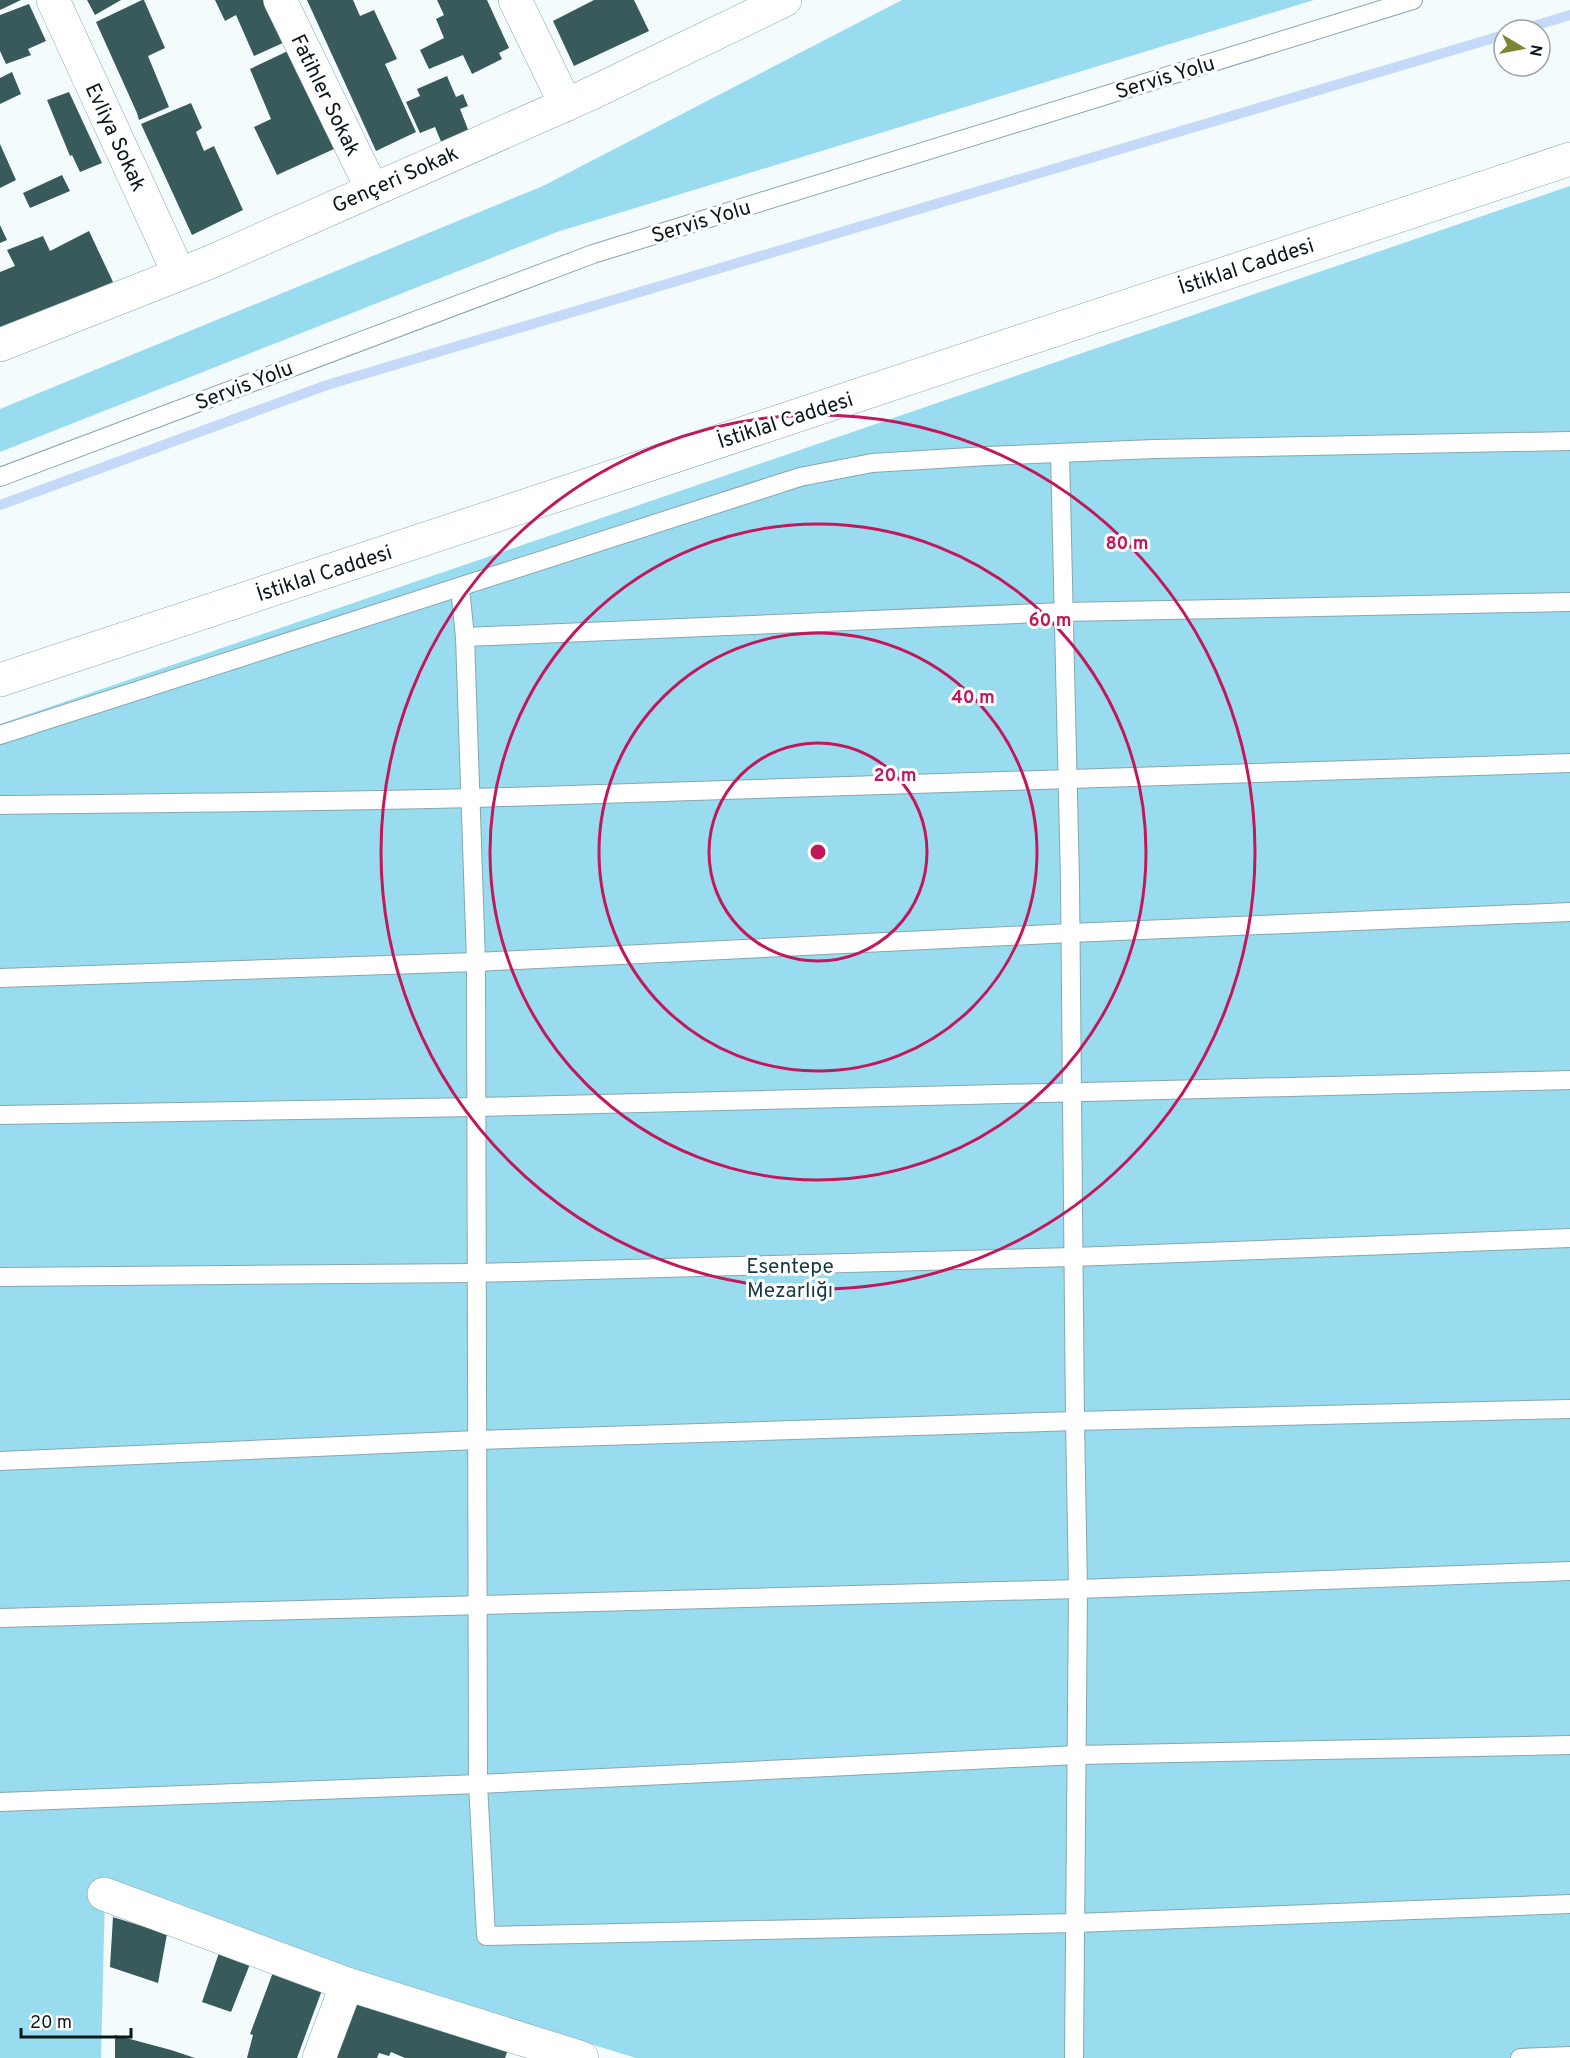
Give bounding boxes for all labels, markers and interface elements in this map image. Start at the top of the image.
north arrow [1492,18,1552,78]
street label: Fatihler Sokak [283,30,366,161]
text: N [1524,43,1546,58]
street label: Servis Yolu [1112,51,1218,106]
street label: Evliya Sokak [78,79,151,196]
street label: Gençeri Sokak [328,141,463,220]
street label: Servis Yolu [648,195,754,250]
street label: İstiklal Caddesi [1175,233,1318,302]
street label: Servis Yolu [192,355,297,417]
street label: İstiklal Caddesi [714,387,857,456]
text: 80 m [1105,533,1149,556]
street label: İstiklal Caddesi [253,540,396,609]
text: 60 m [1028,610,1072,633]
text: 40 m [951,687,995,710]
text: 20 m [873,765,917,788]
centre of rings [808,842,828,862]
park label: Esentepe Mezarlığı [746,1254,834,1305]
scale bar [21,2001,130,2039]
text: 20 m [30,2012,72,2035]

